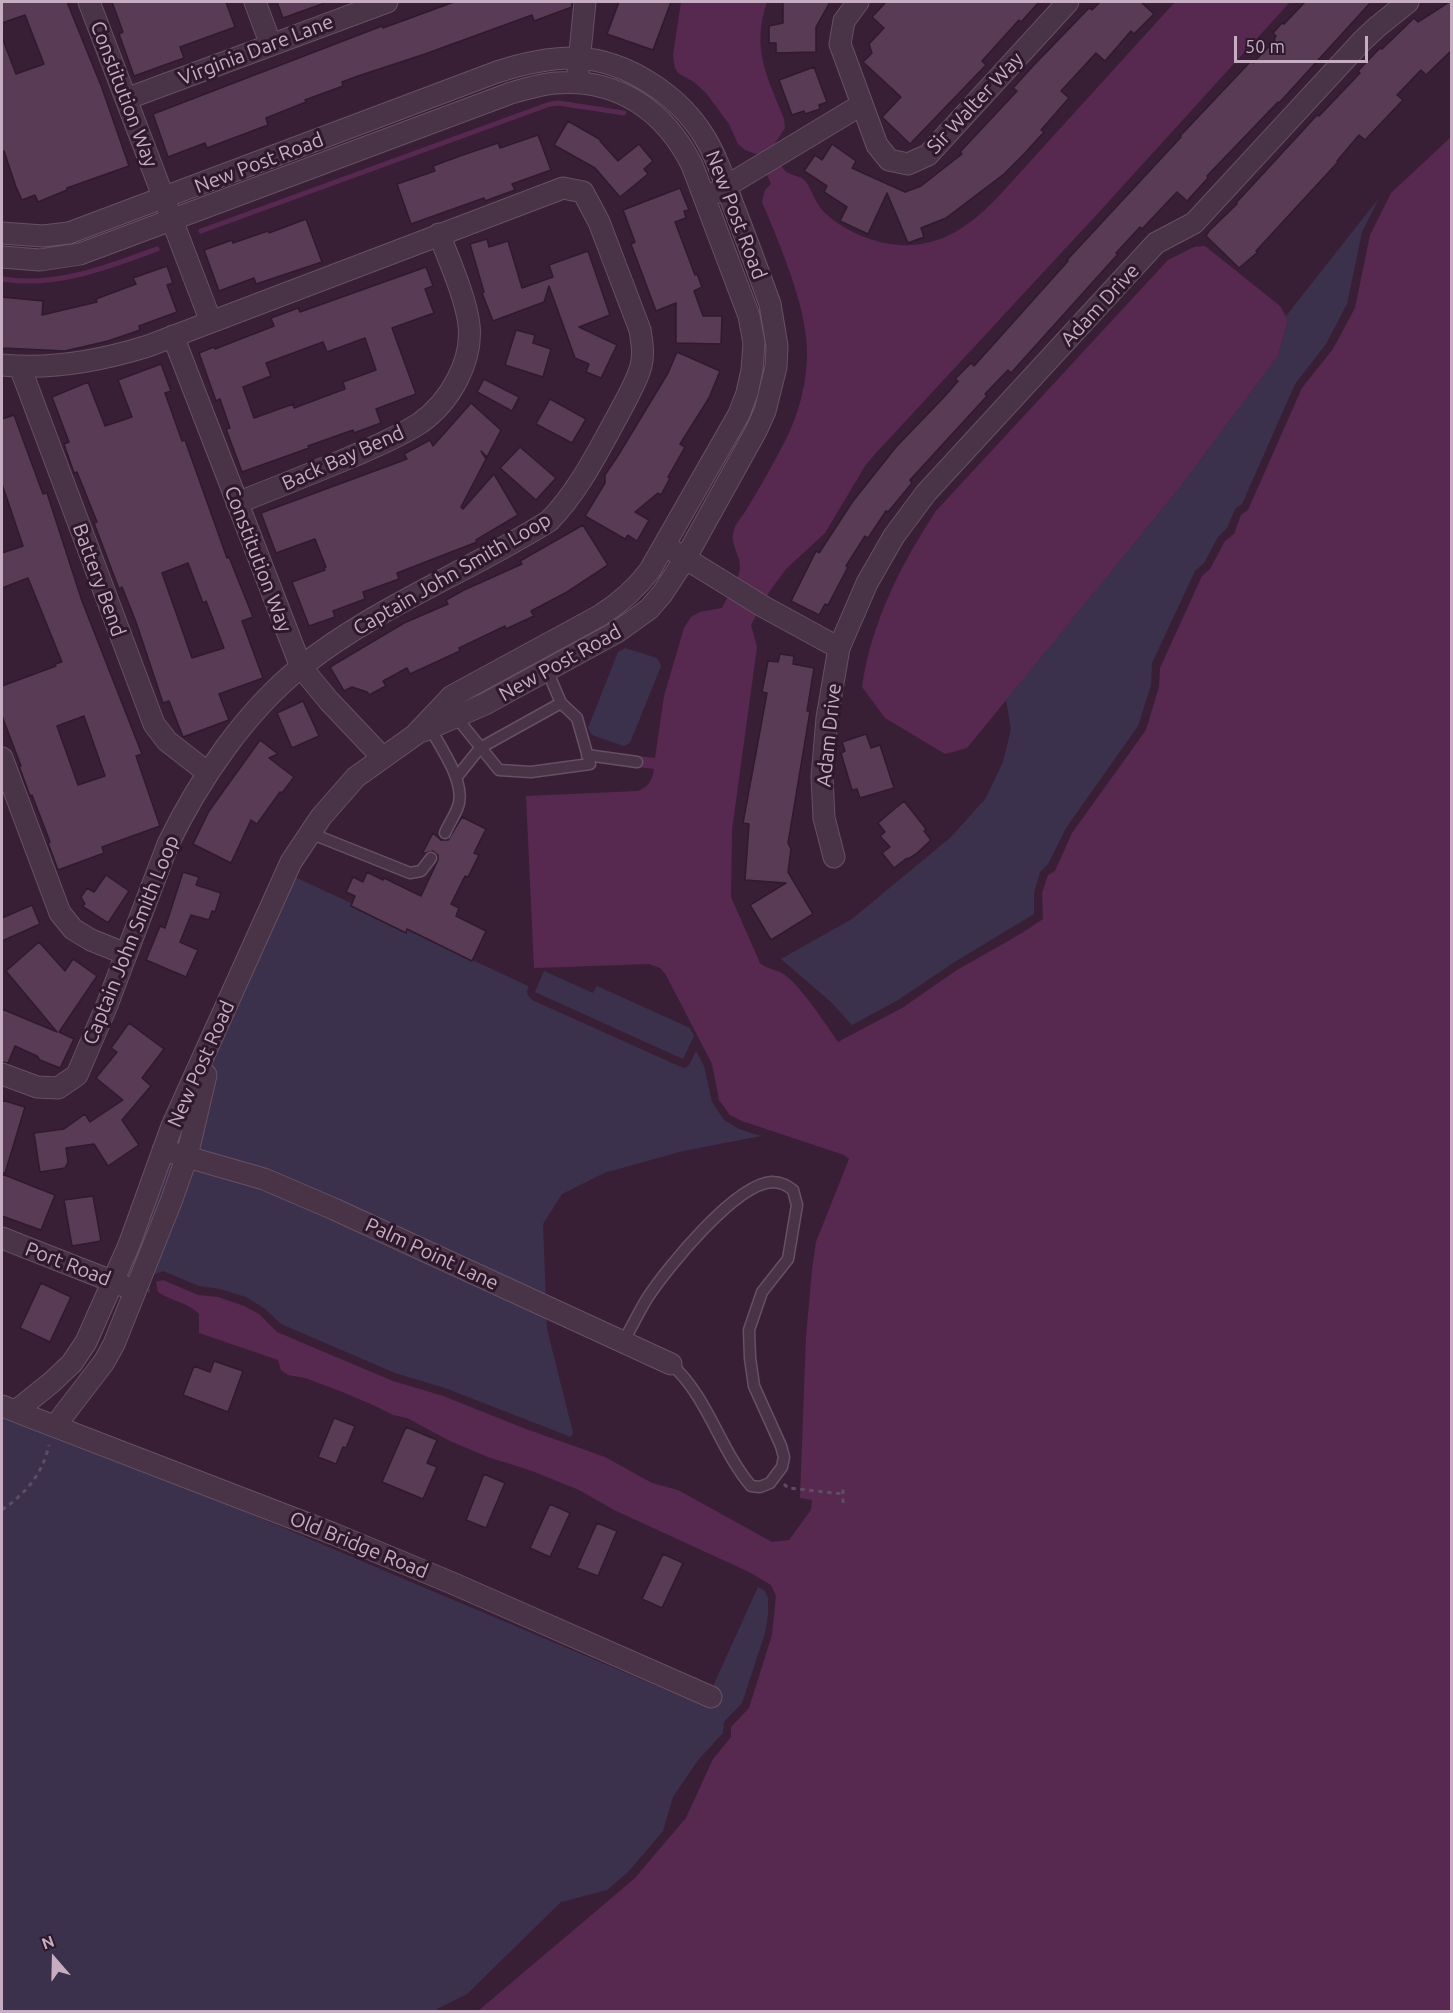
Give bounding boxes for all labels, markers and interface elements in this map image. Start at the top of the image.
street label: Virginia Dare Lane [175,9,337,91]
street label: Constitution Way [85,18,163,170]
scale bar [1237,24,1370,62]
text: 50 m [1245,36,1285,56]
street label: Sir Walter Way [922,47,1028,159]
street label: New Post Road [191,127,327,199]
street label: New Post Road [700,147,772,283]
street label: Adam Drive [1056,259,1144,351]
street label: Back Bay Bend [278,420,408,496]
street label: Constitution Way [219,483,297,635]
street label: Captain John Smith Loop [349,508,555,640]
street label: Battery Bend [67,520,131,640]
street label: New Post Road [495,620,625,706]
street label: Adam Drive [812,682,846,788]
street label: Captain John Smith Loop [78,832,184,1048]
street label: New Post Road [162,997,240,1131]
street label: Palm Point Lane [362,1213,502,1295]
street label: Port Road [22,1237,114,1291]
street label: Old Bridge Road [286,1506,432,1584]
north arrow [24,1929,84,1989]
text: N [39,1932,57,1953]

